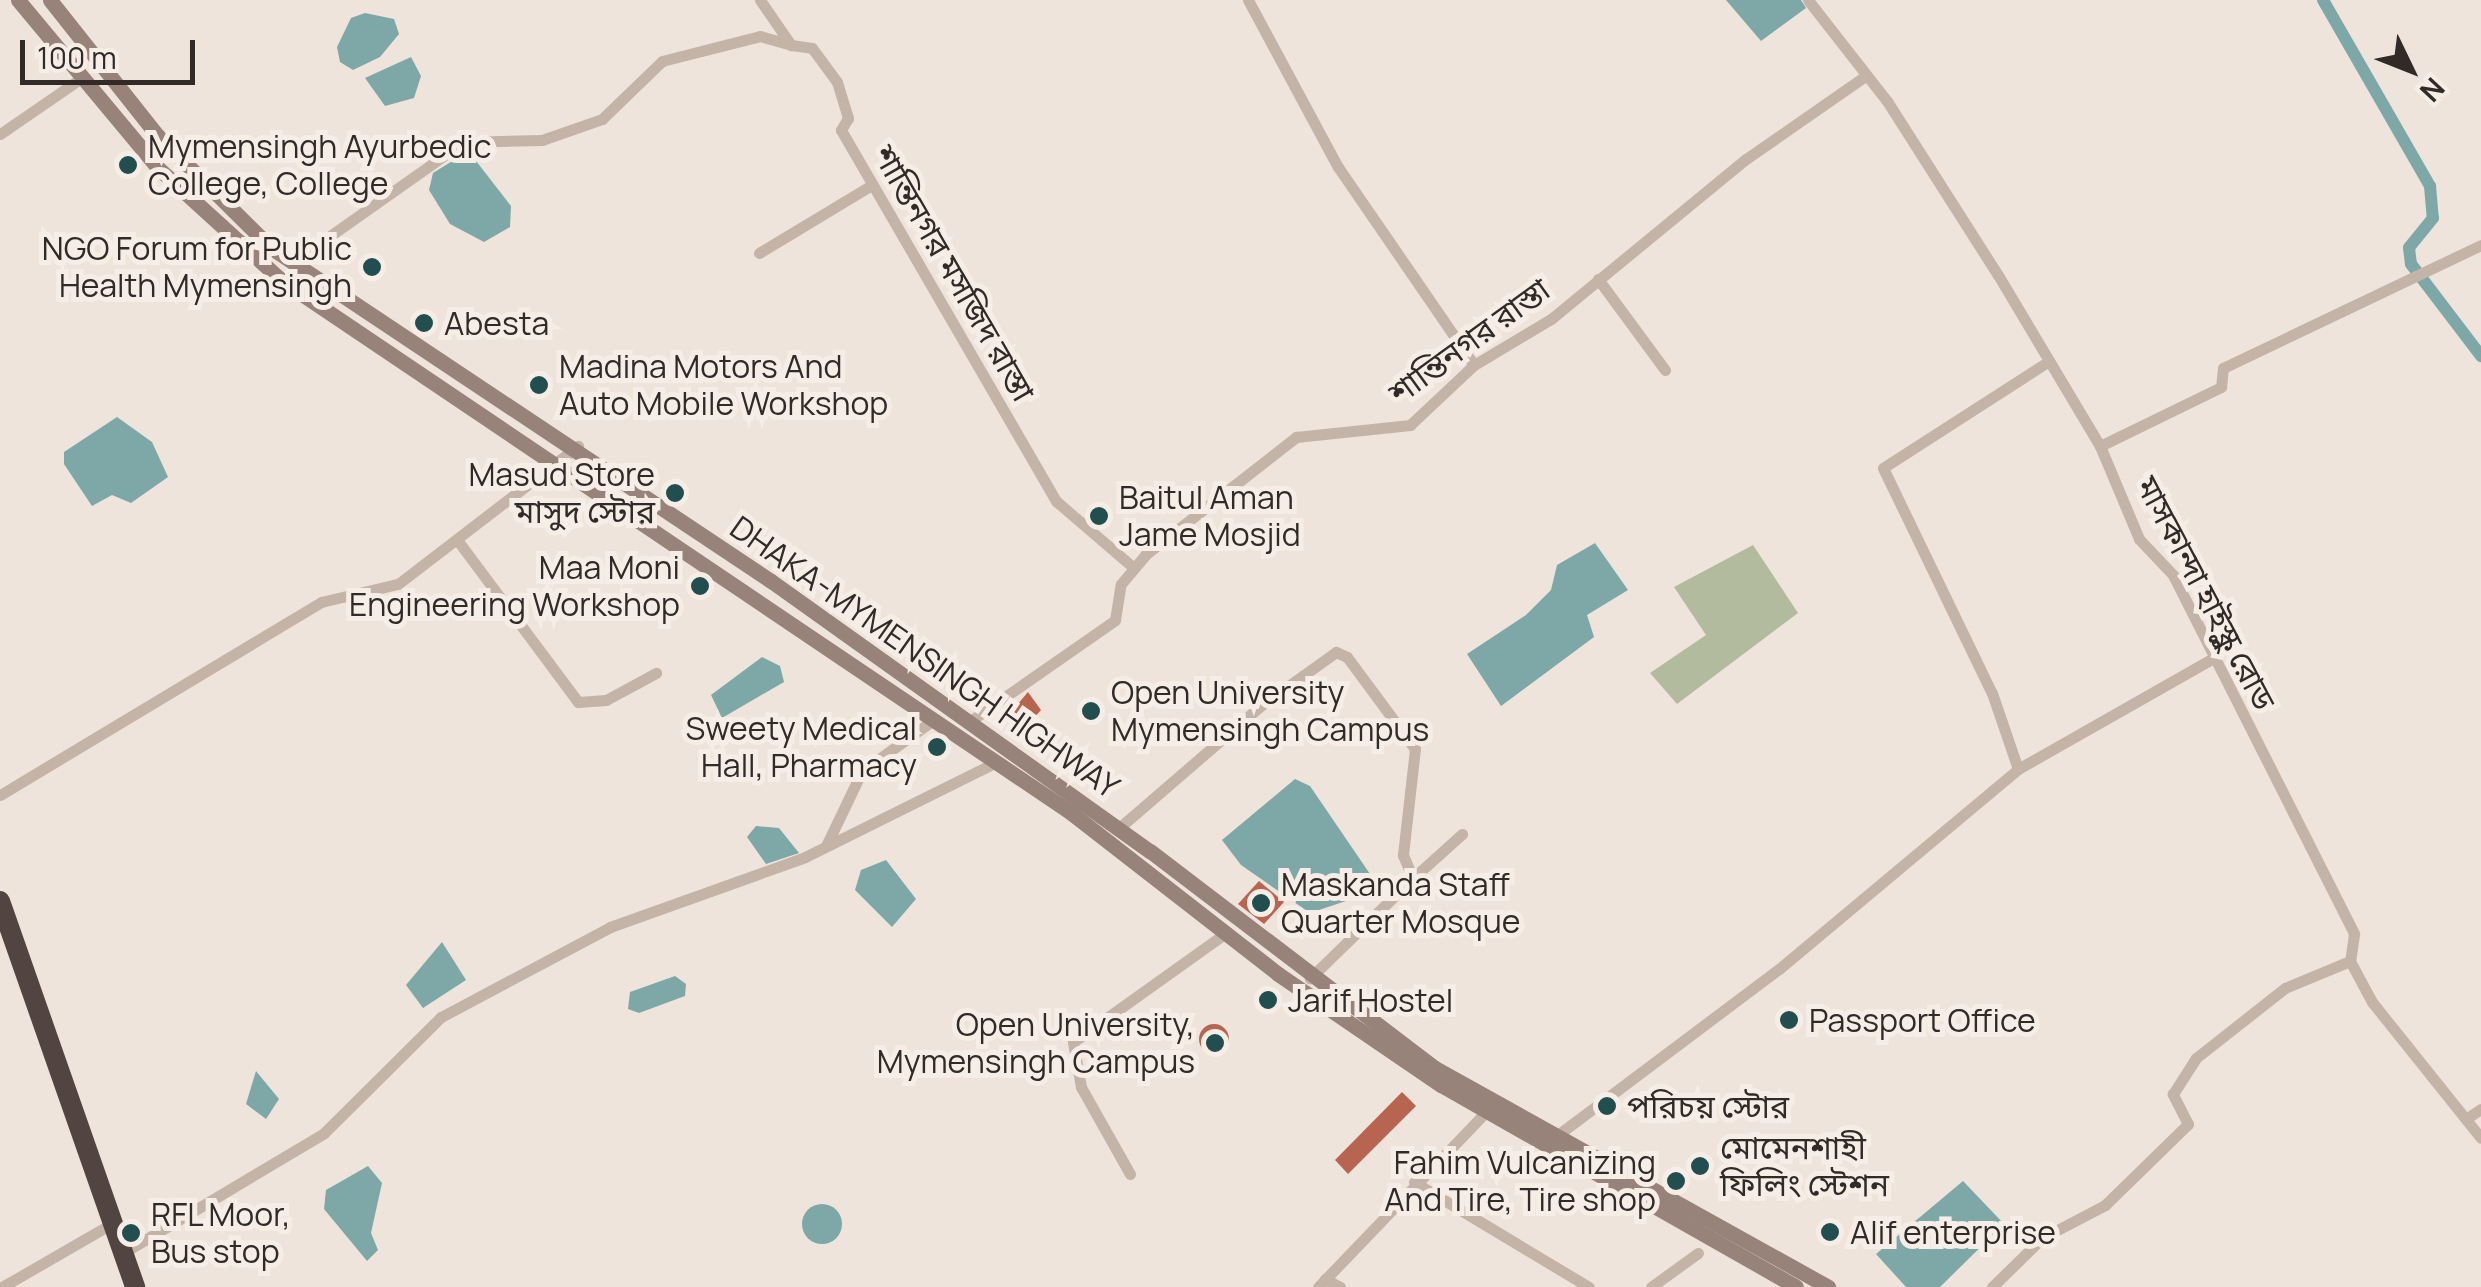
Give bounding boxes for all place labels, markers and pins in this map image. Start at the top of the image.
place label: Mymensingh Ayurbedic College, College [148,128,492,203]
marker: Mymensingh Ayurbedic College, College [117,154,139,176]
place label: NGO Forum for Public Health Mymensingh [42,230,352,305]
marker: NGO Forum for Public Health Mymensingh [361,256,383,278]
place label: Abesta [444,304,549,342]
marker: Abesta [413,312,435,334]
place label: Madina Motors And Auto Mobile Workshop [559,348,888,423]
marker: Madina Motors And Auto Mobile Workshop [528,374,550,396]
place label: Masud Store মাসুদ স্টোর [468,456,655,531]
place label: Baitul Aman Jame Mosjid [1119,479,1301,554]
marker: Masud Store মাসুদ স্টোর [664,482,686,504]
marker: Baitul Aman Jame Mosjid [1088,505,1110,527]
place label: Maa Moni Engineering Workshop [349,549,680,624]
marker: Maa Moni Engineering Workshop [689,575,711,597]
place label: Open University Mymensingh Campus [1111,674,1429,749]
marker: Open University Mymensingh Campus [1080,700,1102,722]
place label: Sweety Medical Hall, Pharmacy [685,710,917,785]
marker: Sweety Medical Hall, Pharmacy [926,736,948,758]
place label: Maskanda Staff Quarter Mosque [1281,866,1520,941]
marker: Maskanda Staff Quarter Mosque [1250,892,1272,914]
place label: Jarif Hostel [1288,981,1453,1019]
marker: Jarif Hostel [1257,989,1279,1011]
place label: Passport Office [1809,1001,2036,1039]
place label: Open University, Mymensingh Campus [877,1006,1195,1081]
marker: Passport Office [1778,1009,1800,1031]
marker: Open University, Mymensingh Campus [1204,1032,1226,1054]
place label: পরিচয় স্টোর [1627,1087,1789,1125]
marker: পরিচয় স্টোর [1596,1095,1618,1117]
place label: মোমেনশাহী ফিলিং স্টেশন [1720,1129,1889,1204]
place label: Fahim Vulcanizing And Tire, Tire shop [1384,1144,1656,1219]
marker: মোমেনশাহী ফিলিং স্টেশন [1689,1155,1711,1177]
marker: Fahim Vulcanizing And Tire, Tire shop [1665,1170,1687,1192]
place label: RFL Moor, Bus stop [151,1196,292,1271]
place label: Alif enterprise [1850,1213,2056,1251]
marker: Alif enterprise [1819,1221,1841,1243]
marker: RFL Moor, Bus stop [120,1222,142,1244]

